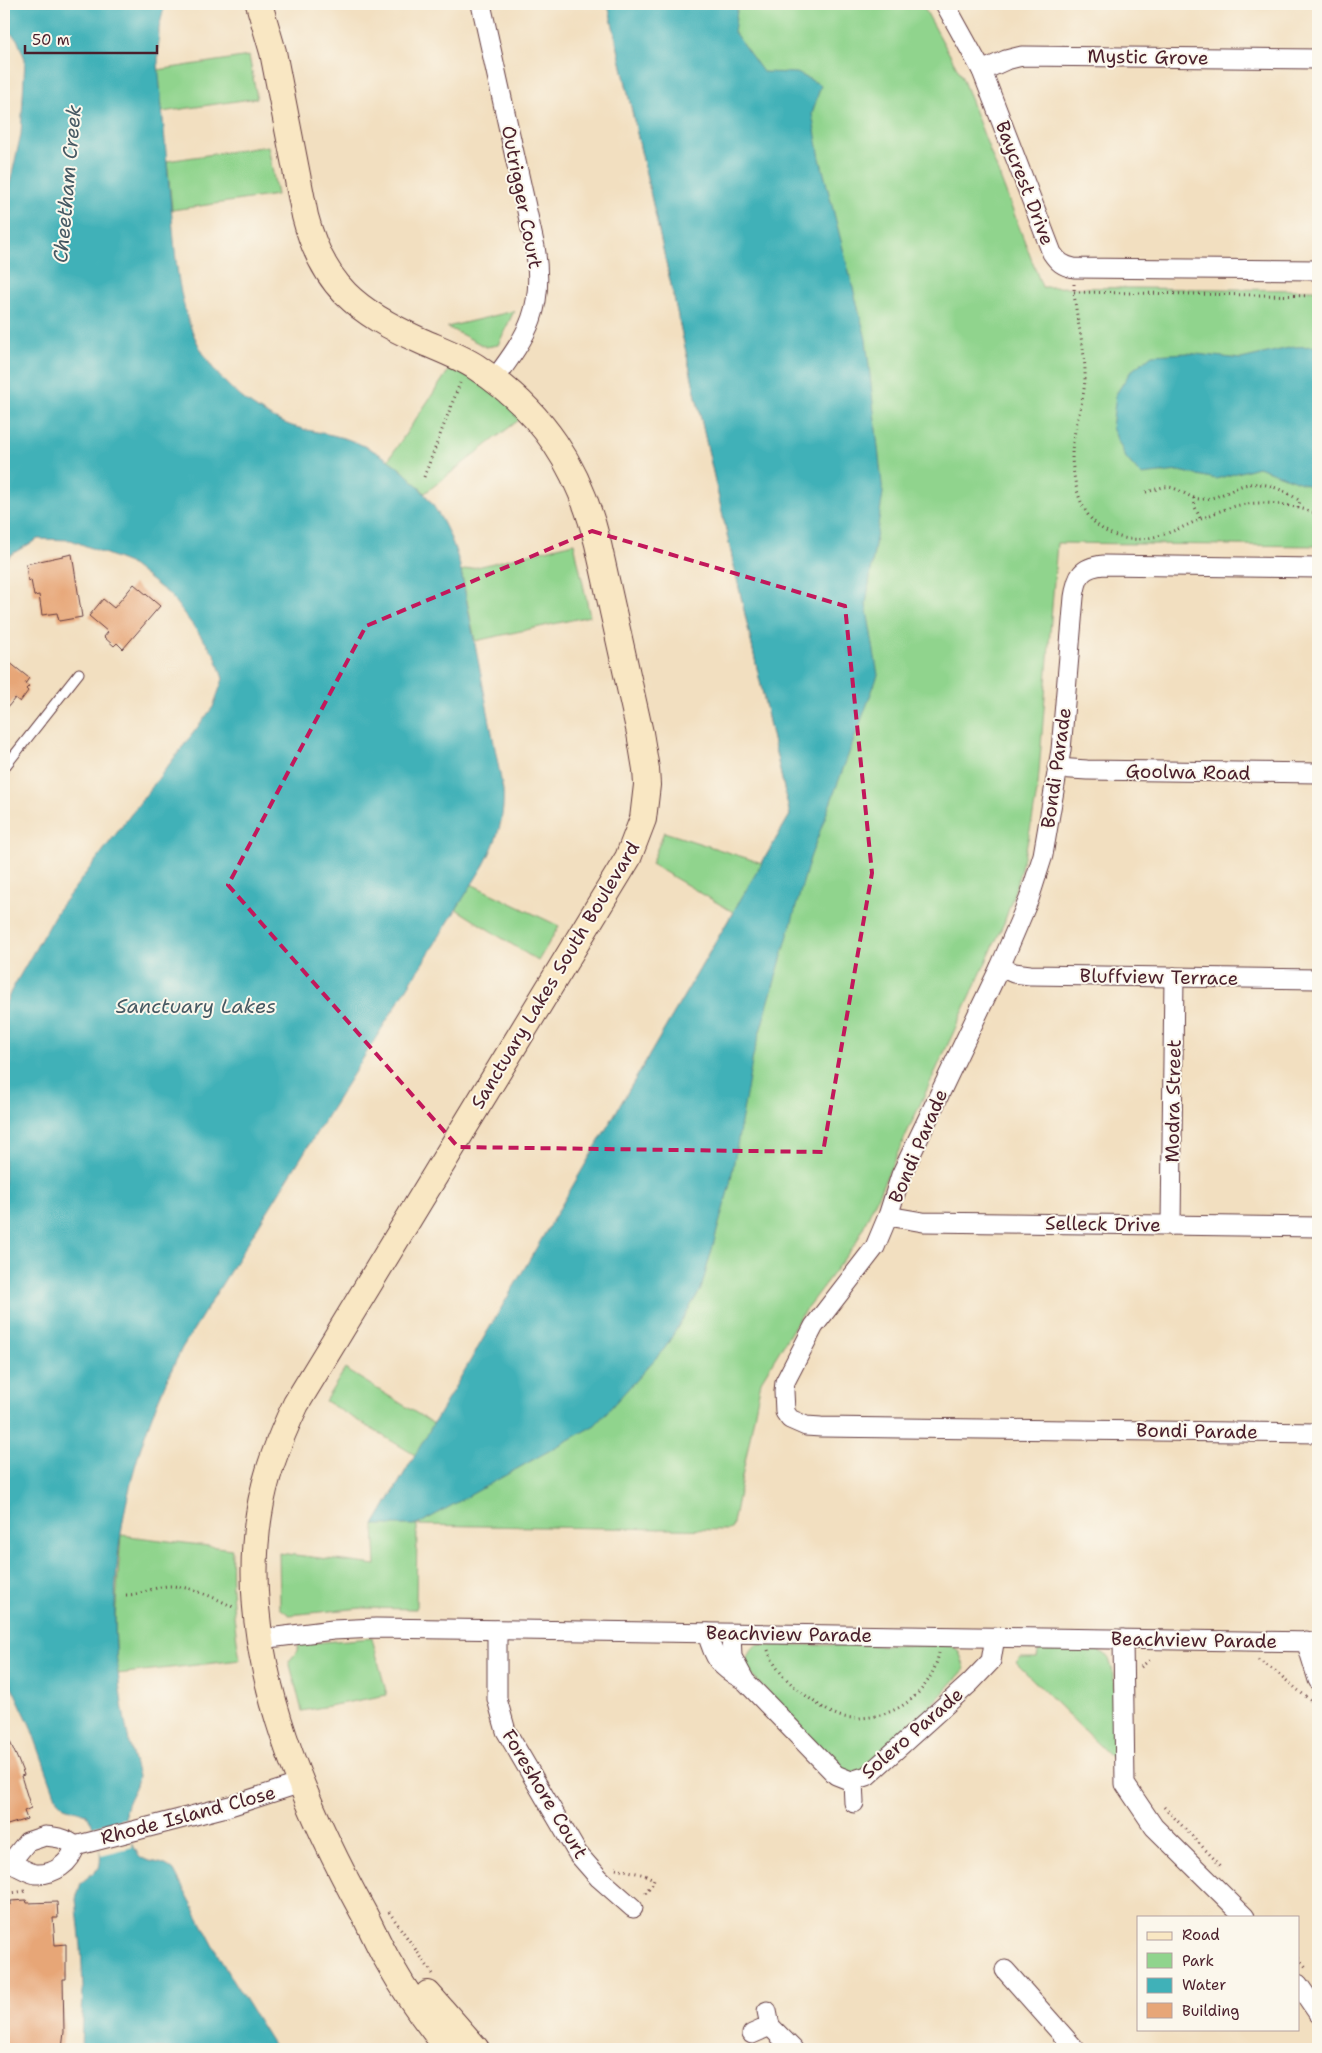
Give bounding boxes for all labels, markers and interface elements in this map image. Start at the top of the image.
scale bar [25,22,158,54]
text: 50 m [32,30,70,50]
street label: Mystic Grove [1087,43,1209,71]
water label: Cheetham Creek [47,103,87,264]
street label: Baycrest Drive [990,117,1060,249]
street label: Outrigger Court [496,123,548,271]
street label: Bondi Parade [1035,706,1077,830]
street label: Goolwa Road [1125,758,1251,786]
street label: Sanctuary Lakes South Boulevard [465,837,645,1113]
street label: Bluffview Terrace [1079,963,1239,991]
water label: Sanctuary Lakes [116,993,276,1019]
street label: Modra Street [1159,1039,1187,1163]
street label: Bondi Parade [883,1085,953,1207]
street label: Selleck Drive [1045,1210,1161,1238]
street label: Bondi Parade [1136,1417,1258,1445]
street label: Beachview Parade [706,1620,872,1648]
street label: Beachview Parade [1111,1626,1277,1654]
street label: Solero Parade [856,1682,968,1784]
street label: Foreshore Court [496,1725,594,1863]
street label: Rhode Island Close [98,1780,278,1850]
legend [1137,1916,1300,2030]
text: Road [1182,1925,1220,1945]
text: Park [1182,1951,1214,1971]
text: Water [1182,1975,1226,1995]
text: Building [1182,2001,1239,2021]

